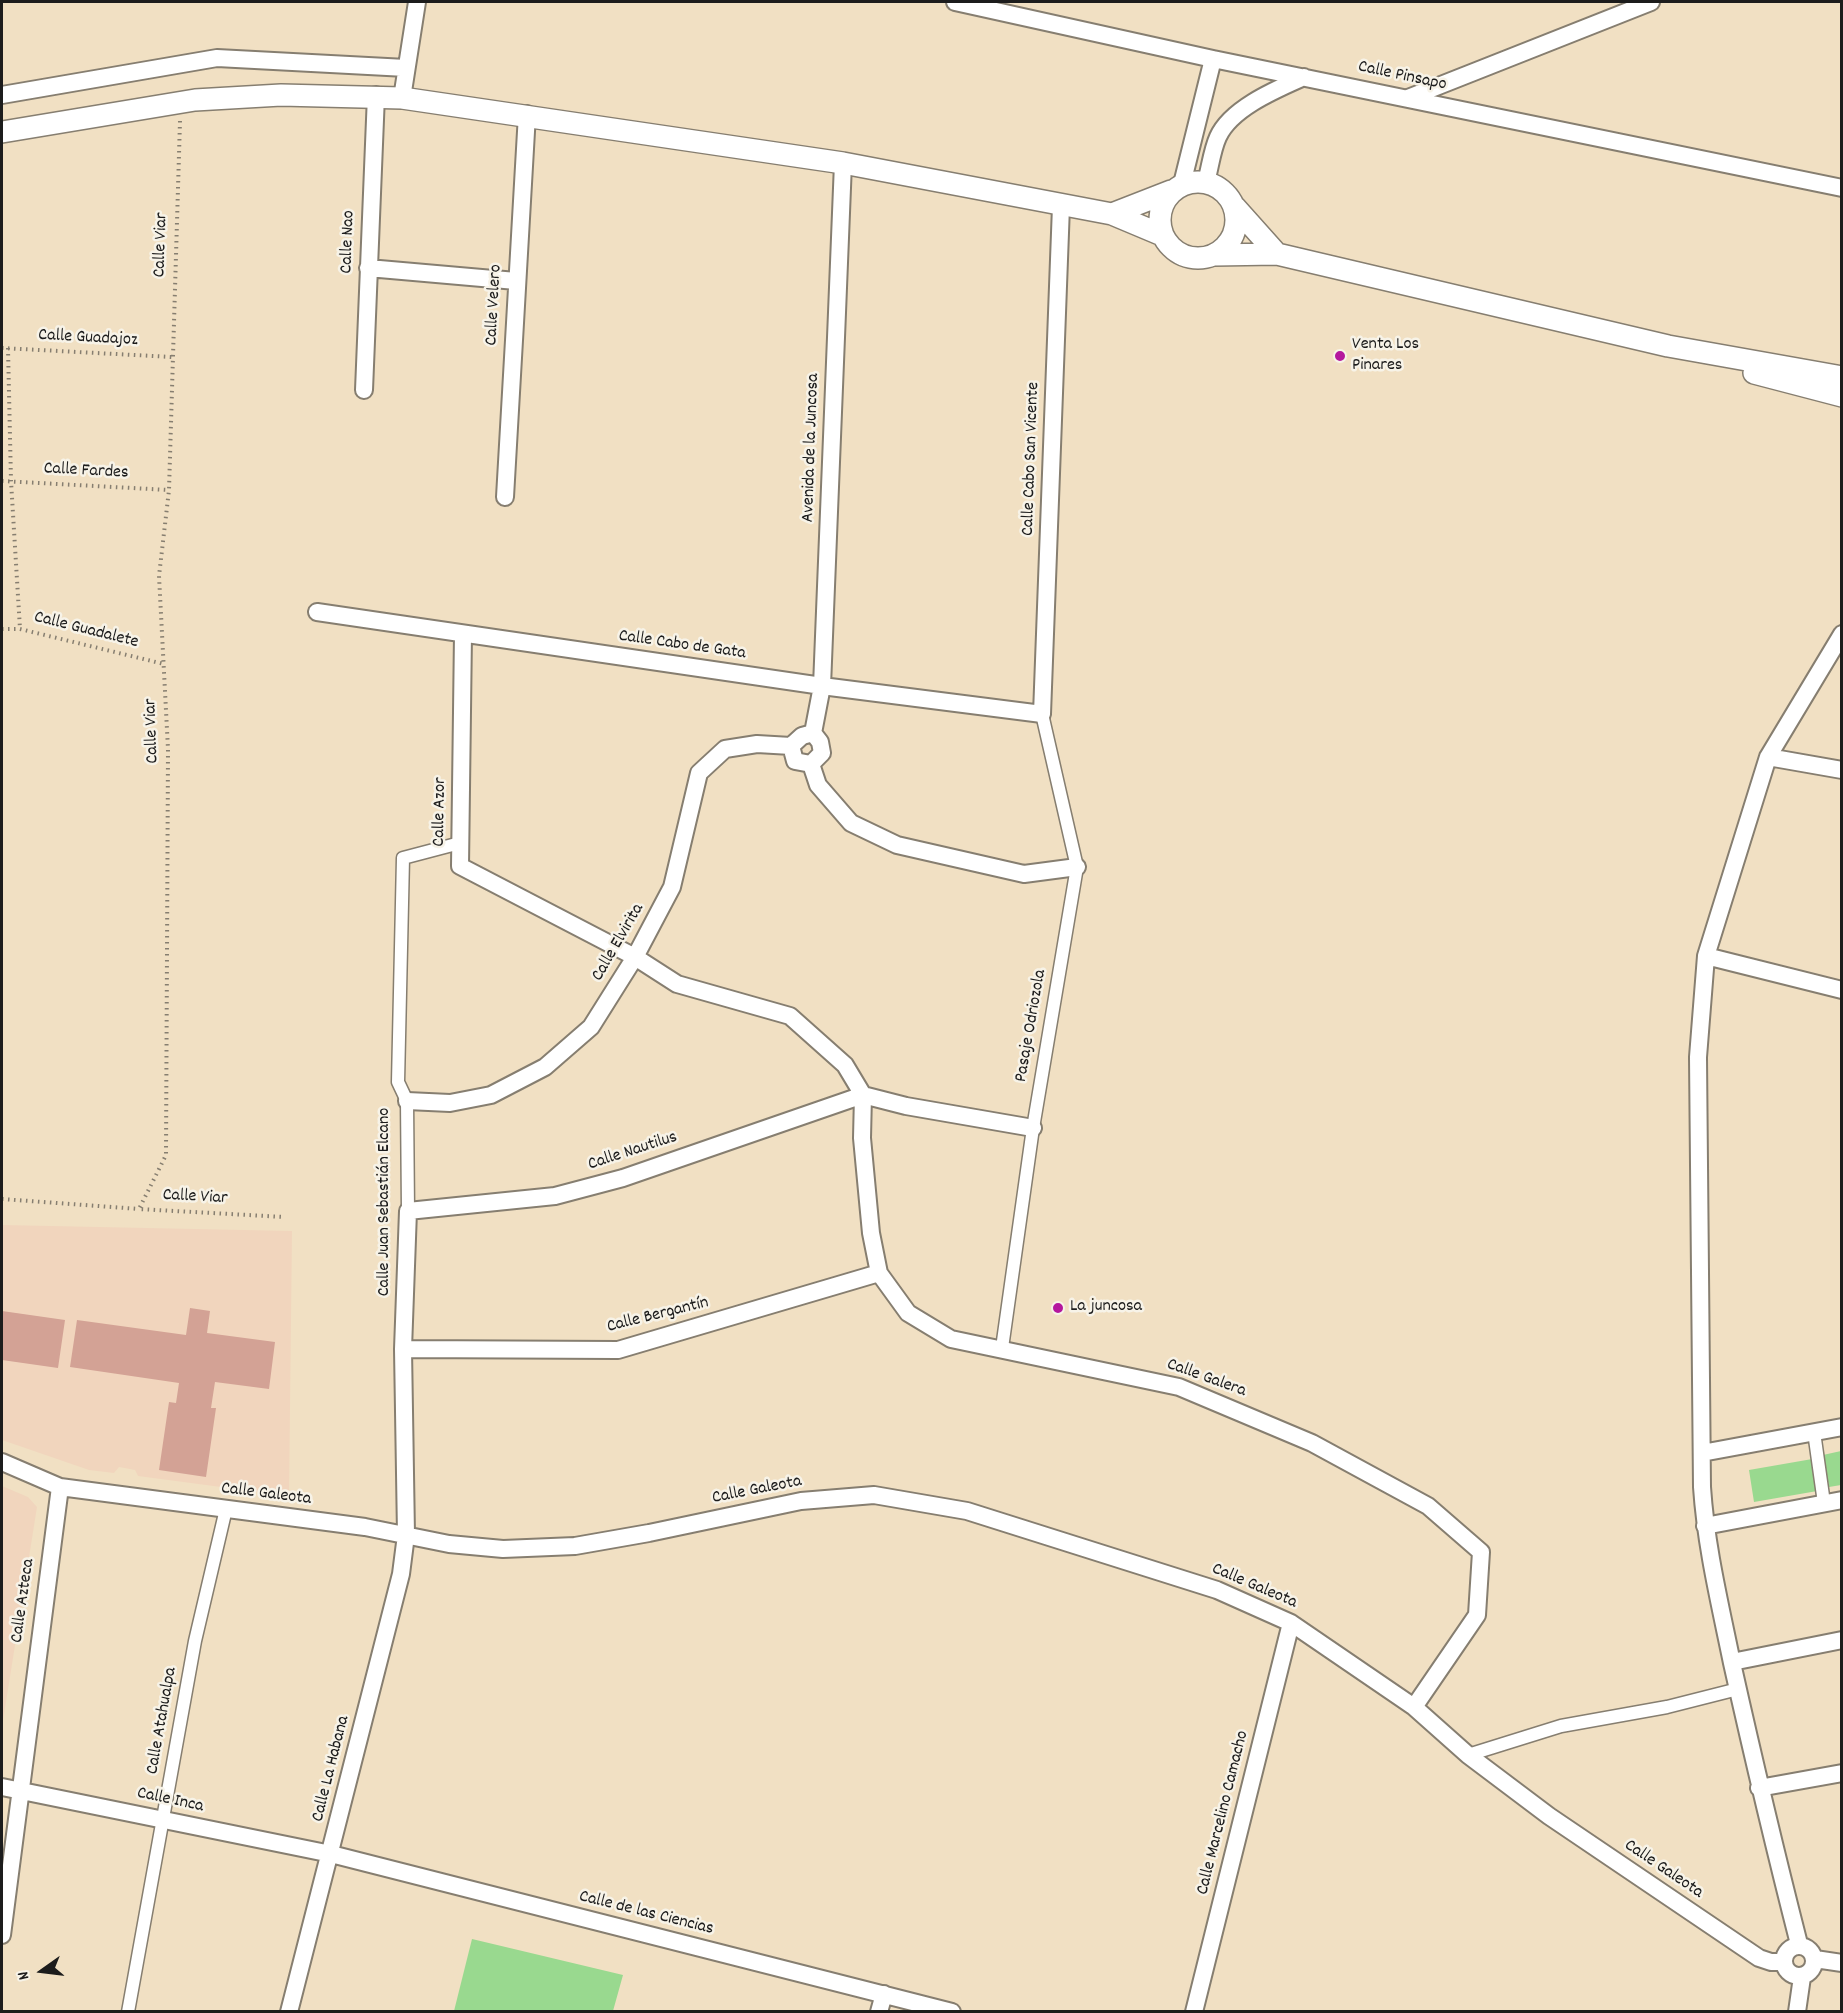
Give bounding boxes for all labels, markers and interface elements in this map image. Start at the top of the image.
street label: Calle Pinsapo [1356,57,1448,97]
street label: Calle Nao [337,210,361,274]
street label: Calle Viar [150,212,174,278]
street label: Calle Velero [482,264,508,346]
street label: Calle Guadajoz [38,326,138,352]
place label: Venta Los Pinares [1352,335,1419,378]
marker: Venta Los Pinares [1333,349,1347,363]
street label: Avenida de la Juncosa [799,373,825,523]
street label: Calle Cabo San Vicente [1019,382,1045,536]
street label: Calle Fardes [43,459,129,485]
street label: Calle Guadalete [32,608,140,654]
street label: Calle Cabo de Gata [617,626,747,666]
street label: Calle Viar [141,698,165,764]
street label: Calle Azor [430,777,452,847]
street label: Calle Elvirita [588,900,650,986]
street label: Pasaje Odriozola [1011,968,1053,1084]
street label: Calle Juan Sebastián Elcano [375,1108,397,1296]
street label: Calle Nautilus [586,1127,680,1177]
street label: Calle Viar [162,1186,228,1210]
street label: Calle Bergantín [605,1293,711,1339]
place label: La juncosa [1070,1297,1142,1319]
marker: La juncosa [1051,1301,1065,1315]
street label: Calle Galera [1163,1355,1249,1403]
street label: Calle Galeota [710,1472,804,1510]
street label: Calle Galeota [220,1479,312,1511]
street label: Calle Azteca [7,1557,41,1645]
street label: Calle Galeota [1208,1559,1300,1615]
street label: Calle Atahualpa [143,1666,183,1776]
street label: Calle La Habana [308,1714,356,1824]
street label: Calle Marcelino Camacho [1193,1729,1255,1897]
street label: Calle Inca [135,1783,205,1819]
street label: Calle Galeota [1619,1836,1707,1904]
street label: Calle de las Ciencias [577,1887,715,1941]
north arrow [12,1941,72,2001]
text: N [12,1969,36,1982]

